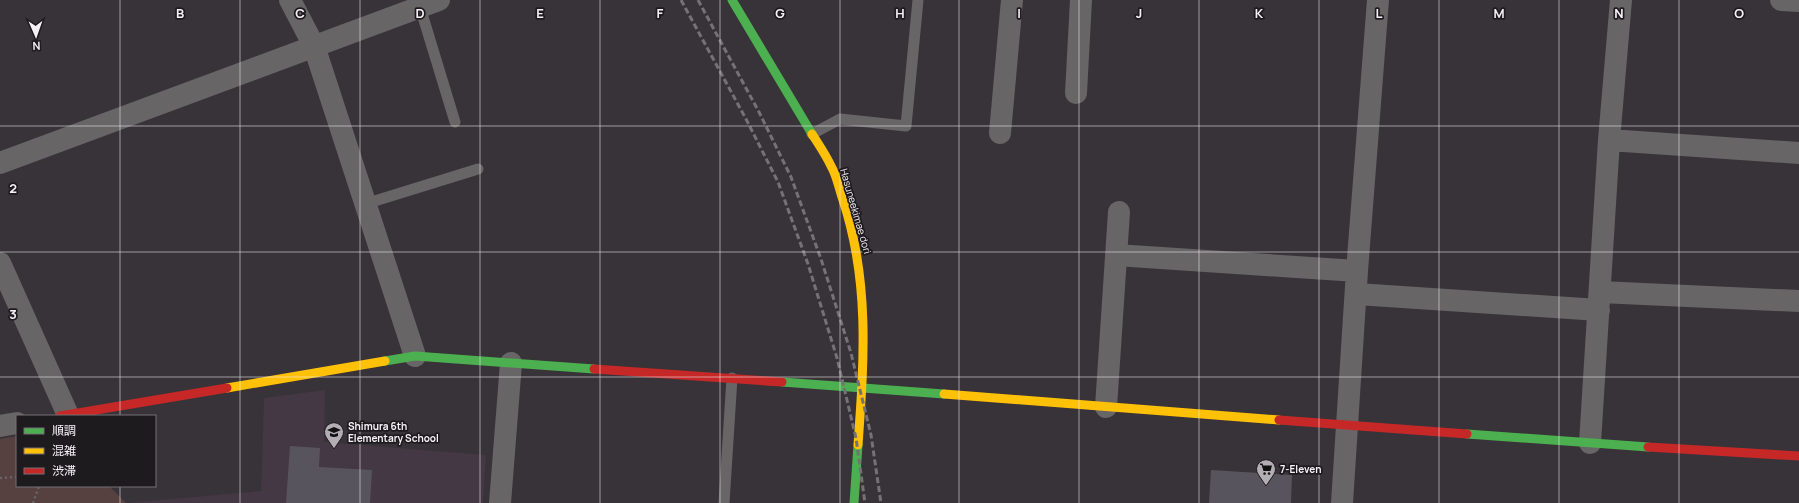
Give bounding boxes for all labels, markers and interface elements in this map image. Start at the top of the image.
text: B [176,4,184,22]
text: C [295,4,305,22]
text: D [415,4,425,22]
text: E [536,4,544,22]
text: F [657,4,664,22]
text: G [775,4,785,22]
text: H [895,4,905,22]
text: I [1017,4,1021,22]
text: J [1136,4,1142,22]
text: K [1255,4,1264,22]
text: L [1376,4,1383,22]
text: M [1493,4,1505,22]
text: N [1614,4,1624,22]
text: O [1734,4,1744,22]
north arrow [16,16,56,56]
text: N [32,39,41,54]
street label: Hasuneekimae dori [837,167,875,255]
text: 2 [9,179,17,197]
text: 3 [9,305,17,323]
legend [16,415,156,487]
place label: Shimura 6th Elementary School [348,419,439,445]
school or university icon: Shimura 6th Elementary School [323,421,345,449]
text: 順調 [52,422,76,439]
text: 混雑 [52,442,76,459]
supermarket icon: 7-Eleven [1255,458,1277,486]
text: 渋滞 [52,462,76,479]
place label: 7-Eleven [1280,462,1321,476]

